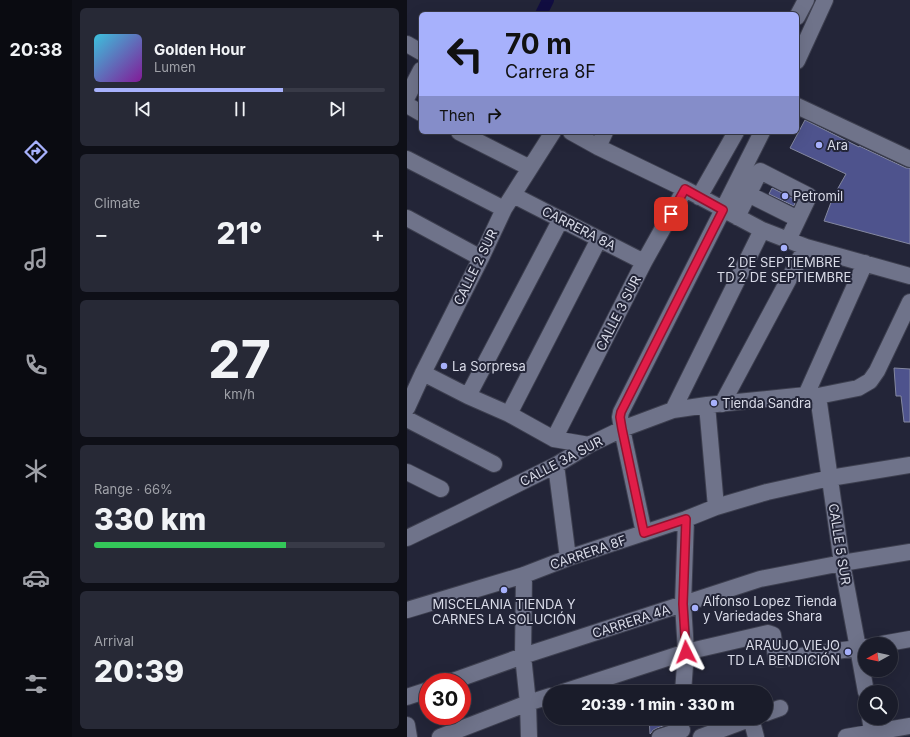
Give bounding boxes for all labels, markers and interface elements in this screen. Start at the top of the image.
text: 70 m [505,27,572,61]
icon: left [439,28,491,80]
text: 20:38 [10,39,62,60]
text: Golden Hour [154,40,246,59]
text: Lumen [154,59,196,75]
text: Carrera 8F [505,61,596,82]
icon: previous [132,98,154,120]
icon: pause [229,98,251,120]
icon: next [326,98,348,120]
icon: right [483,104,505,126]
text: Then [439,106,475,125]
place label: Ara [827,137,848,153]
icon: directions [22,138,50,166]
marker: Ara [814,140,824,150]
place label: Petromil [793,188,843,204]
marker: Petromil [780,191,790,201]
text: Climate [94,195,140,211]
pin [654,197,688,231]
street label: CARRERA 8A [539,203,619,253]
icon: arrive [660,203,682,225]
text: 21° [216,215,263,251]
text: − [94,221,109,247]
text: + [370,221,385,247]
street label: CALLE 2 SUR [450,226,500,308]
marker: 2 DE SEPTIEMBRE TD 2 DE SEPTIEMBRE [779,243,789,253]
icon: music [22,245,50,273]
place label: 2 DE SEPTIEMBRE TD 2 DE SEPTIEMBRE [717,254,851,285]
street label: CALLE 3 SUR [592,273,644,353]
text: 27 [208,328,271,391]
icon: phone [22,351,50,379]
place label: La Sorpresa [452,358,526,374]
marker: La Sorpresa [439,361,449,371]
text: km/h [224,386,255,402]
place label: Tienda Sandra [722,395,811,411]
marker: Tienda Sandra [709,398,719,408]
street label: CALLE 3A SUR [517,432,605,490]
icon: climate [22,457,50,485]
text: Range · 66% [94,481,173,497]
text: 330 km [94,501,206,537]
street label: CALLE 5 SUR [826,502,854,586]
street label: CARRERA 8F [548,531,628,573]
icon: car [22,564,50,592]
marker: MISCELANIA TIENDA Y CARNES LA SOLUCIÓN [499,585,509,595]
place label: Alfonso Lopez Tienda y Variedades Shara [703,593,837,624]
place label: MISCELANIA TIENDA Y CARNES LA SOLUCIÓN [432,596,576,627]
street label: CARRERA 4A [590,601,672,641]
marker: Alfonso Lopez Tienda y Variedades Shara [690,603,700,613]
position arrow [665,631,707,673]
text: Arrival [94,633,134,649]
place label: ARAUJO VIEJO TD LA BENDICIÓN [727,637,840,668]
north arrow [858,637,898,677]
map controls [858,637,898,725]
marker: ARAUJO VIEJO TD LA BENDICIÓN [843,647,853,657]
text: 20:39 [94,653,184,689]
icon: filters [22,670,50,698]
speed limit sign: 30 [419,673,471,725]
button: search [858,685,898,725]
text: 20:39 · 1 min · 330 m [581,695,735,714]

